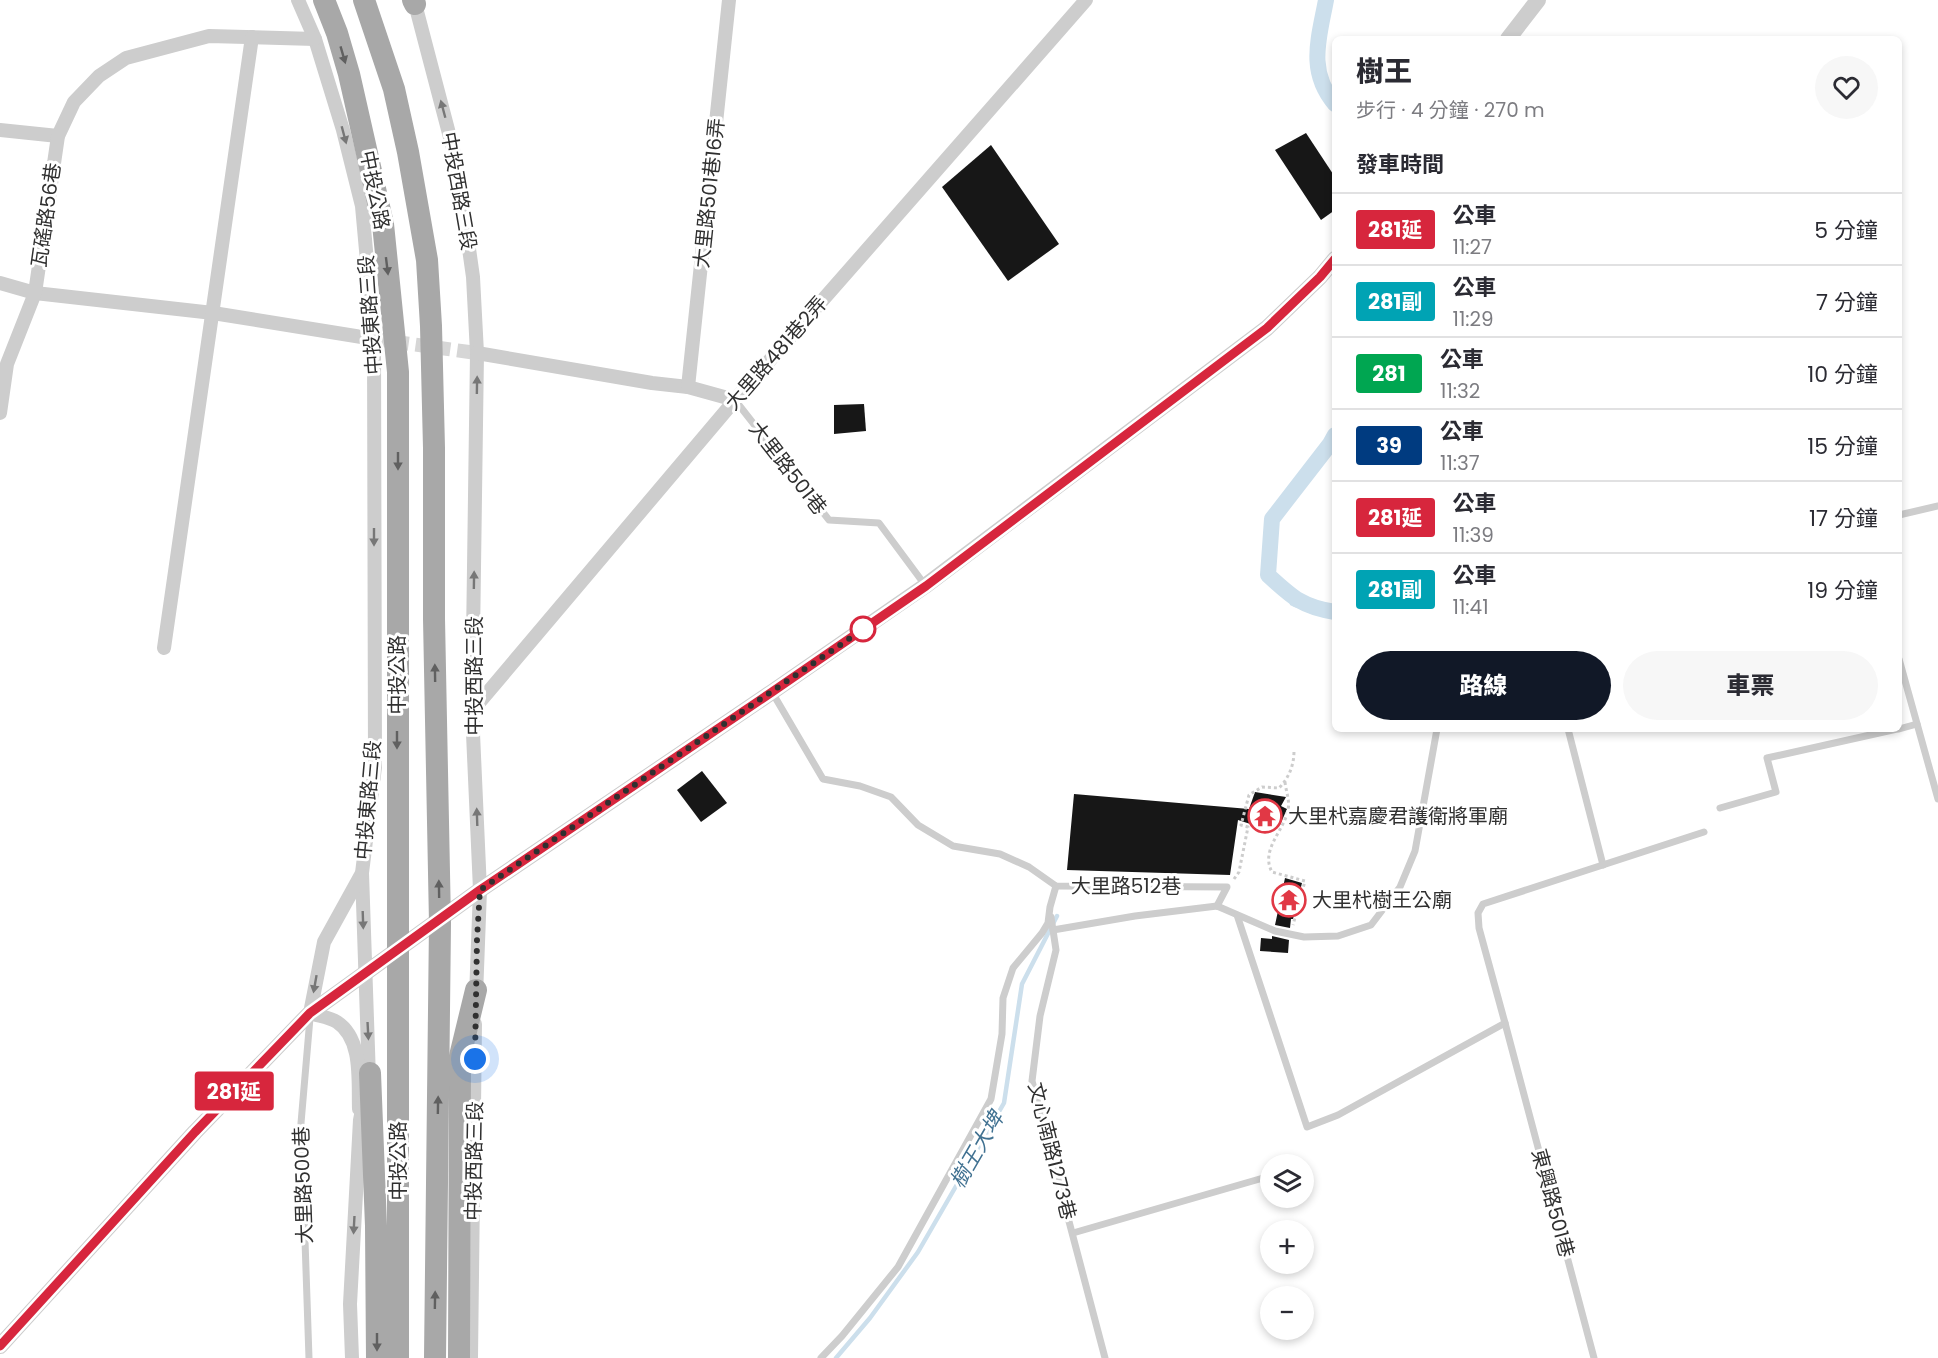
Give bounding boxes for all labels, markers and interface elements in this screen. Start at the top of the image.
one-way arrow [339,46,349,64]
text: 樹王 [1356,52,1412,91]
button: heart [1815,56,1878,119]
text: 步行 · 4 分鐘 · 270 m [1356,96,1545,124]
one-way arrow [437,100,447,118]
street label: 大里路501巷16弄 [687,117,731,269]
one-way arrow [339,125,349,144]
street label: 中投西路三段 [435,129,483,253]
street label: 中投公路 [354,148,396,232]
text: 發車時間 [1356,149,1444,180]
street label: 瓦磘路56巷 [25,161,67,269]
text: 公車 [1453,200,1497,231]
text: 281延 [1368,215,1423,244]
text: 5 分鐘 [1814,215,1878,246]
text: 11:27 [1453,233,1492,261]
street label: 中投東路三段 [352,254,388,376]
one-way arrow [383,257,392,276]
text: 公車 [1453,272,1497,303]
text: 281副 [1368,287,1423,316]
text: 7 分鐘 [1816,287,1878,318]
street label: 大里路481巷2弄 [718,290,834,416]
text: 11:29 [1453,305,1494,333]
text: 公車 [1440,344,1484,375]
text: 281 [1372,359,1406,388]
text: 10 分鐘 [1807,359,1878,390]
one-way arrow [472,375,481,394]
text: 11:32 [1440,377,1480,405]
street label: 大里路501巷 [743,415,833,521]
text: 公車 [1440,416,1484,447]
text: 39 [1376,431,1402,460]
text: 15 分鐘 [1807,431,1878,462]
text: 11:37 [1440,449,1480,477]
one-way arrow [393,451,402,470]
text: 公車 [1453,488,1497,519]
text: 281延 [1368,503,1423,532]
text: 17 分鐘 [1809,503,1878,534]
text: 11:39 [1453,521,1494,549]
one-way arrow [369,527,379,546]
text: 公車 [1453,560,1497,591]
one-way arrow [469,570,479,589]
text: 281副 [1368,575,1423,604]
text: 19 分鐘 [1807,575,1878,606]
text: 11:41 [1453,593,1489,621]
street label: 中投西路三段 [460,616,488,736]
unlabelled marker [850,616,876,642]
street label: 中投公路 [383,635,411,715]
button: 路線 [1356,651,1611,720]
button: 車票 [1623,651,1878,720]
one-way arrow [430,663,439,682]
one-way arrow [392,730,402,749]
street label: 中投東路三段 [349,739,387,861]
temple icon: 大里杙嘉慶君護衛將軍廟 [1247,798,1283,834]
place label: 大里杙嘉慶君護衛將軍廟 [1288,802,1508,830]
one-way arrow [472,807,481,826]
street label: 大里路512巷 [1071,872,1181,900]
one-way arrow [434,879,444,898]
temple icon: 大里杙樹王公廟 [1271,882,1307,918]
place label: 大里杙樹王公廟 [1312,886,1452,914]
one-way arrow [359,911,368,930]
one-way arrow [310,975,319,994]
one-way arrow [363,1022,372,1041]
your location [460,1044,490,1074]
line badge: 281延 [192,1072,276,1110]
text: 281延 [207,1077,261,1106]
street label: 文心南路1273巷 [1021,1079,1083,1223]
one-way arrow [433,1095,442,1114]
street label: 中投西路三段 [459,1101,489,1221]
water label: 樹王大埤 [943,1104,1012,1193]
street label: 中投公路 [384,1121,412,1201]
street label: 大里路500巷 [287,1126,319,1244]
street label: 東興路501巷 [1525,1146,1581,1260]
map controls [1260,1154,1314,1340]
button: layers [1260,1154,1314,1208]
one-way arrow [350,1216,359,1235]
button: + [1260,1220,1314,1274]
button: − [1260,1286,1314,1340]
one-way arrow [431,1290,440,1309]
one-way arrow [372,1332,382,1351]

